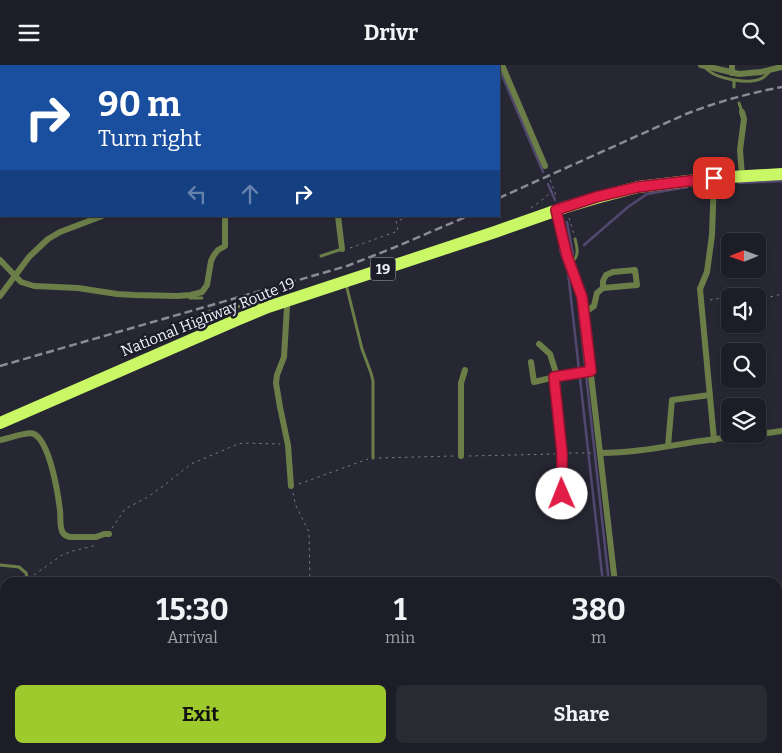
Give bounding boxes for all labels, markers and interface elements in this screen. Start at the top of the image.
icon: menu [15,19,43,47]
text: Drivr [364,19,418,46]
icon: search [739,19,767,47]
text: 90 m [98,83,181,125]
icon: right [15,85,80,150]
text: Turn right [98,125,201,152]
pin [693,157,735,199]
icon: arrive [700,164,728,192]
icon: left [183,180,211,208]
icon: ahead [236,180,264,208]
icon: right [289,180,317,208]
north arrow [721,233,766,277]
map controls [721,233,766,443]
road number: 19 [370,257,396,280]
street label: National Highway Route 19 [118,274,298,360]
button: sound [721,288,766,333]
button: search [721,343,766,388]
button: layers [721,398,766,443]
position arrow [535,467,587,519]
text: 15:30 [156,592,229,628]
text: 1 [394,592,407,628]
text: 380 [571,592,626,628]
text: Arrival [167,628,218,647]
text: min [385,628,415,647]
text: m [591,628,606,647]
button: Exit [15,685,386,743]
button: Share [396,685,767,743]

